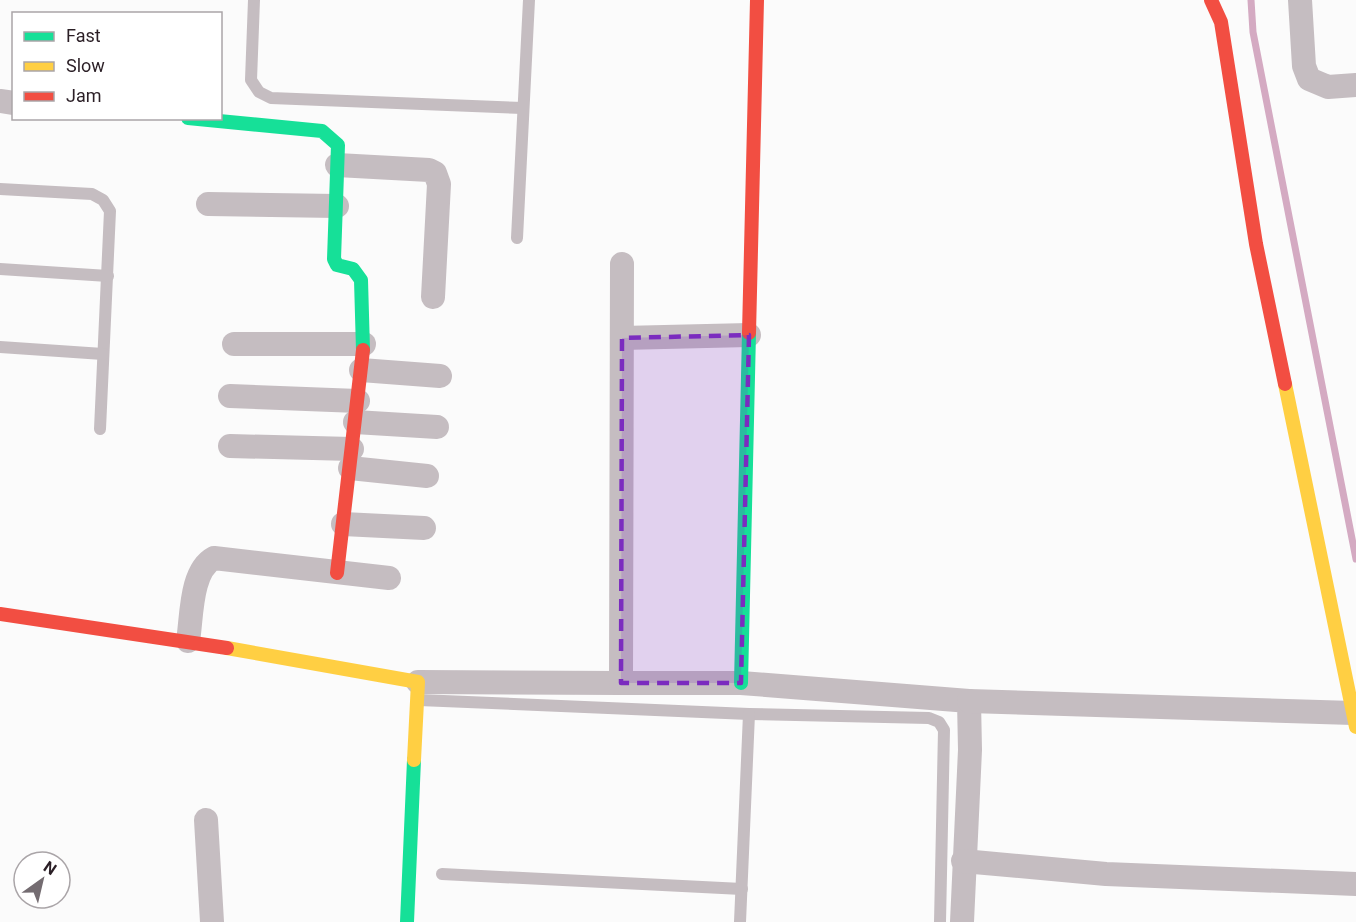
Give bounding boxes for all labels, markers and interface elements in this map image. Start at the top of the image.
legend [12,12,222,120]
text: Fast [66,25,101,46]
text: Slow [66,55,105,76]
text: Jam [66,85,102,106]
north arrow [12,850,72,910]
text: N [40,857,60,879]

